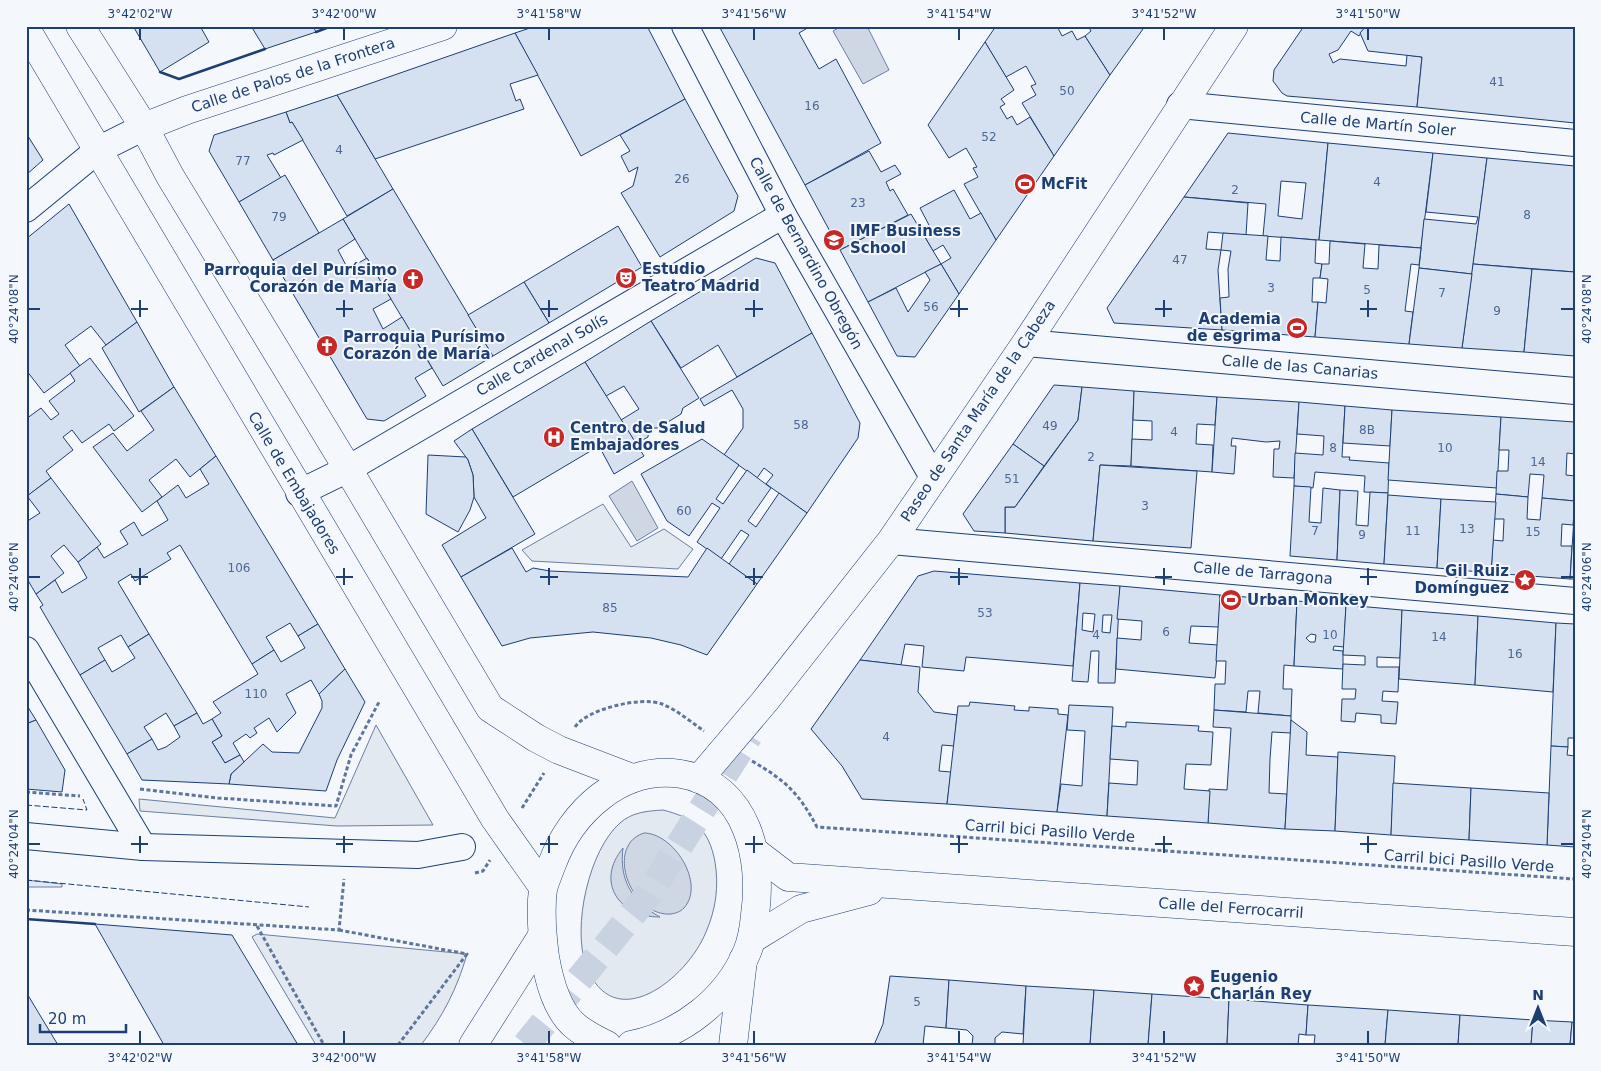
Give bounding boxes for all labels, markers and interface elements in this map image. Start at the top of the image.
text: 3°42'02"W [108,7,173,21]
text: 3°42'00"W [312,7,377,21]
text: 3°41'58"W [517,7,582,21]
text: 3°41'56"W [722,7,787,21]
text: 3°41'54"W [927,7,992,21]
text: 3°41'52"W [1132,7,1197,21]
text: 3°41'50"W [1336,7,1401,21]
street label: Calle de Palos de la Frontera [189,34,397,116]
house number: 41 [1489,75,1505,89]
house number: 50 [1059,84,1075,98]
house number: 16 [804,99,820,113]
street label: Calle de Martín Soler [1299,108,1458,140]
house number: 52 [981,130,997,144]
house number: 4 [335,143,343,157]
house number: 77 [235,154,251,168]
street label: Calle de Bernardino Obregón [745,154,867,352]
house number: 26 [674,172,690,186]
sports icon: McFit [1013,172,1037,196]
place label: McFit [1041,175,1087,193]
house number: 4 [1373,175,1381,189]
house number: 2 [1231,183,1239,197]
house number: 23 [850,196,866,210]
house number: 8 [1523,208,1531,222]
house number: 79 [271,210,287,224]
place label: IMF Business School [850,222,961,257]
school or university icon: IMF Business School [822,228,846,252]
house number: 47 [1172,253,1188,267]
place label: Estudio Teatro Madrid [642,260,760,295]
place label: Parroquia del Purísimo Corazón de María [204,261,397,296]
theatre icon: Estudio Teatro Madrid [614,266,638,290]
church icon: Parroquia del Purísimo Corazón de María [401,267,425,291]
text: 40°24'08"N [7,274,21,344]
text: 40°24'08"N [1580,274,1594,344]
house number: 3 [1267,281,1275,295]
house number: 5 [1363,283,1371,297]
house number: 7 [1438,286,1446,300]
street label: Paseo de Santa María de la Cabeza [897,297,1059,525]
house number: 56 [923,300,939,314]
house number: 9 [1493,304,1501,318]
street label: Calle Cardenal Solís [473,310,611,400]
place label: Academia de esgrima [1187,310,1281,345]
sports icon: Academia de esgrima [1285,316,1309,340]
place label: Parroquia Purísimo Corazón de María [343,328,505,363]
church icon: Parroquia Purísimo Corazón de María [315,334,339,358]
street label: Calle de las Canarias [1221,351,1379,383]
street label: Calle de Embajadores [244,408,344,558]
house number: 58 [793,418,809,432]
place label: Centro de Salud Embajadores [570,419,706,454]
house number: 49 [1042,419,1058,433]
house number: 8B [1359,423,1375,437]
hospital icon: Centro de Salud Embajadores [542,425,566,449]
house number: 4 [1170,425,1178,439]
house number: 8 [1329,441,1337,455]
house number: 10 [1437,441,1453,455]
house number: 2 [1087,450,1095,464]
house number: 14 [1530,455,1546,469]
house number: 51 [1004,472,1020,486]
house number: 3 [1141,499,1149,513]
house number: 60 [676,504,692,518]
house number: 13 [1459,522,1475,536]
house number: 7 [1311,524,1319,538]
house number: 11 [1405,524,1421,538]
house number: 15 [1525,525,1541,539]
house number: 9 [1358,528,1366,542]
text: 40°24'06"N [7,542,21,612]
text: 40°24'06"N [1580,542,1594,612]
street label: Calle de Tarragona [1192,558,1334,588]
house number: 106 [228,561,250,575]
place label: Gil Ruiz Domínguez [1414,562,1509,597]
place icon: Gil Ruiz Domínguez [1513,568,1537,592]
sports icon: Urban Monkey [1219,588,1243,612]
place label: Urban Monkey [1247,591,1369,609]
house number: 85 [602,601,618,615]
house number: 53 [977,606,993,620]
house number: 6 [1162,625,1170,639]
house number: 4 [1092,628,1100,642]
house number: 10 [1322,628,1338,642]
house number: 14 [1431,630,1447,644]
house number: 16 [1507,647,1523,661]
house number: 110 [245,687,267,701]
house number: 4 [882,730,890,744]
text: 40°24'04"N [7,809,21,879]
text: 40°24'04"N [1580,809,1594,879]
street label: Carril bici Pasillo Verde [964,816,1136,846]
street label: Carril bici Pasillo Verde [1383,846,1555,876]
street label: Calle del Ferrocarril [1158,894,1304,922]
place label: Eugenio Charlán Rey [1210,968,1312,1003]
place icon: Eugenio Charlán Rey [1182,974,1206,998]
north arrow [1514,984,1564,1034]
text: N [1532,987,1544,1003]
house number: 5 [913,995,921,1009]
scale bar [40,1001,126,1033]
text: 20 m [48,1010,86,1028]
text: 3°42'02"W [108,1051,173,1065]
text: 3°42'00"W [312,1051,377,1065]
text: 3°41'58"W [517,1051,582,1065]
text: 3°41'56"W [722,1051,787,1065]
text: 3°41'54"W [927,1051,992,1065]
text: 3°41'52"W [1132,1051,1197,1065]
text: 3°41'50"W [1336,1051,1401,1065]

